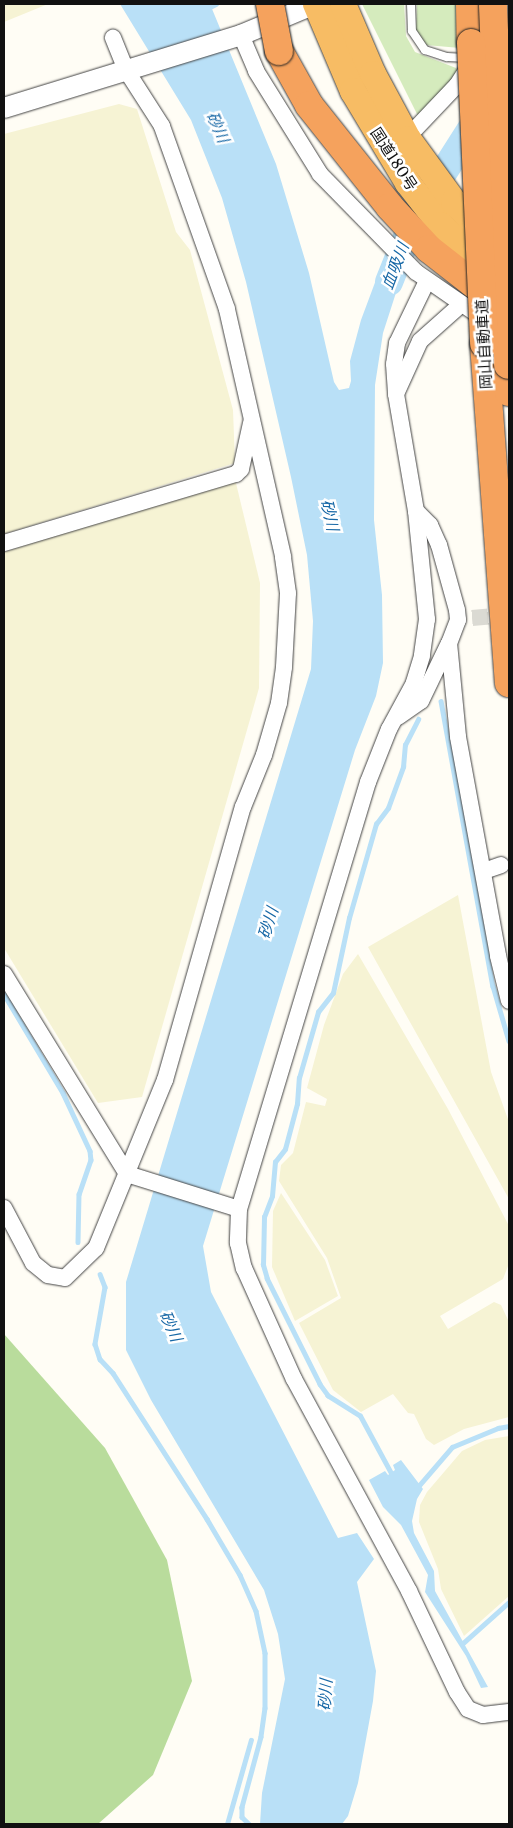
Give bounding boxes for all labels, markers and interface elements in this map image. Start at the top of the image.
water label: 砂川 [203,108,233,146]
street label: 国道180号 [367,124,421,194]
water label: 血吸川 [377,240,413,292]
street label: 岡山自動車道 [473,299,495,389]
water label: 砂川 [317,497,343,533]
water label: 砂川 [254,905,282,941]
water label: 砂川 [156,1307,186,1345]
water label: 砂川 [314,1678,336,1712]

